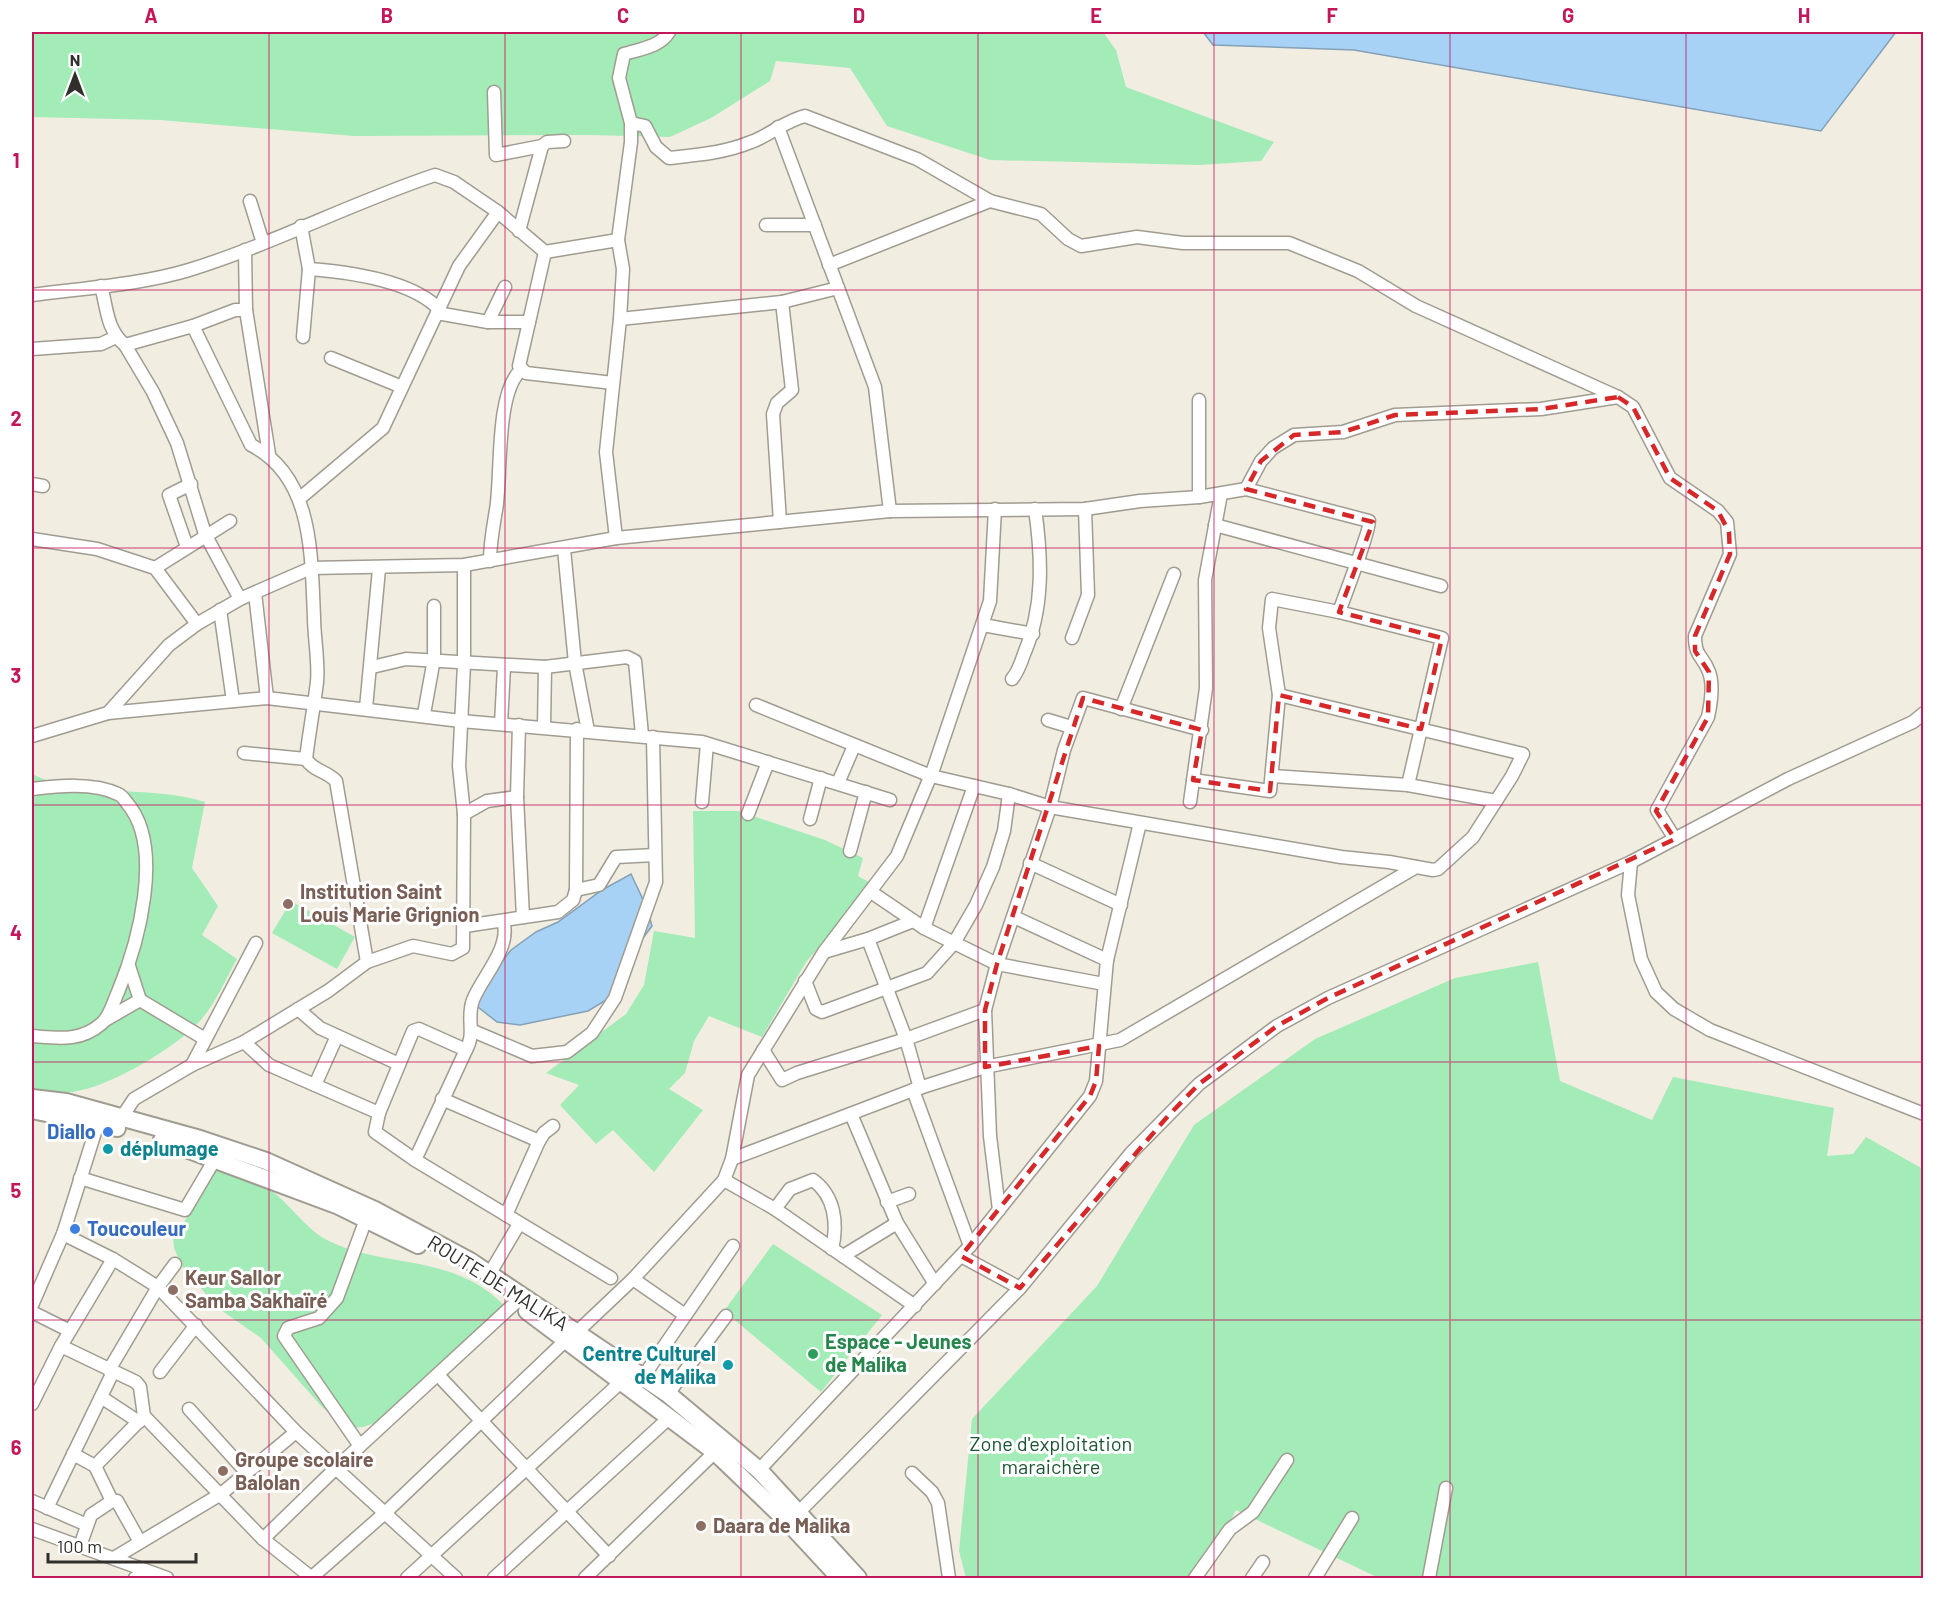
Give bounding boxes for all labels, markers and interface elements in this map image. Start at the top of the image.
text: A [144,3,158,27]
text: B [381,3,393,27]
text: C [617,3,629,27]
text: D [853,3,865,27]
text: E [1090,3,1102,27]
text: F [1326,3,1338,27]
text: G [1562,3,1574,27]
text: H [1798,3,1810,27]
north arrow [45,45,105,105]
text: N [70,50,80,69]
text: 1 [12,148,20,172]
text: 2 [10,406,22,430]
text: 3 [11,663,21,687]
place label: Institution Saint Louis Marie Grignion [300,879,479,926]
marker: Institution Saint Louis Marie Grignion [281,897,295,911]
text: 4 [10,920,22,944]
place label: Diallo [47,1119,96,1143]
marker: Diallo [101,1125,115,1139]
place label: déplumage [120,1136,219,1160]
marker: déplumage [101,1142,115,1156]
text: 5 [11,1178,22,1202]
place label: Toucouleur [87,1216,186,1240]
marker: Toucouleur [68,1222,82,1236]
street label: ROUTE DE MALIKA [424,1229,573,1335]
place label: Keur Sallor Samba Sakhaïré [185,1265,328,1312]
marker: Keur Sallor Samba Sakhaïré [166,1283,180,1297]
place label: Espace - Jeunes de Malika [825,1329,972,1376]
place label: Centre Culturel de Malika [582,1341,716,1388]
marker: Espace - Jeunes de Malika [806,1347,820,1361]
marker: Centre Culturel de Malika [721,1358,735,1372]
park label: Zone d'exploitation maraichère [970,1431,1132,1478]
text: 6 [11,1435,22,1459]
place label: Groupe scolaire Balolan [235,1447,374,1494]
marker: Groupe scolaire Balolan [216,1464,230,1478]
place label: Daara de Malika [713,1513,850,1537]
marker: Daara de Malika [694,1519,708,1533]
scale bar [48,1526,196,1564]
text: 100 m [57,1535,102,1557]

